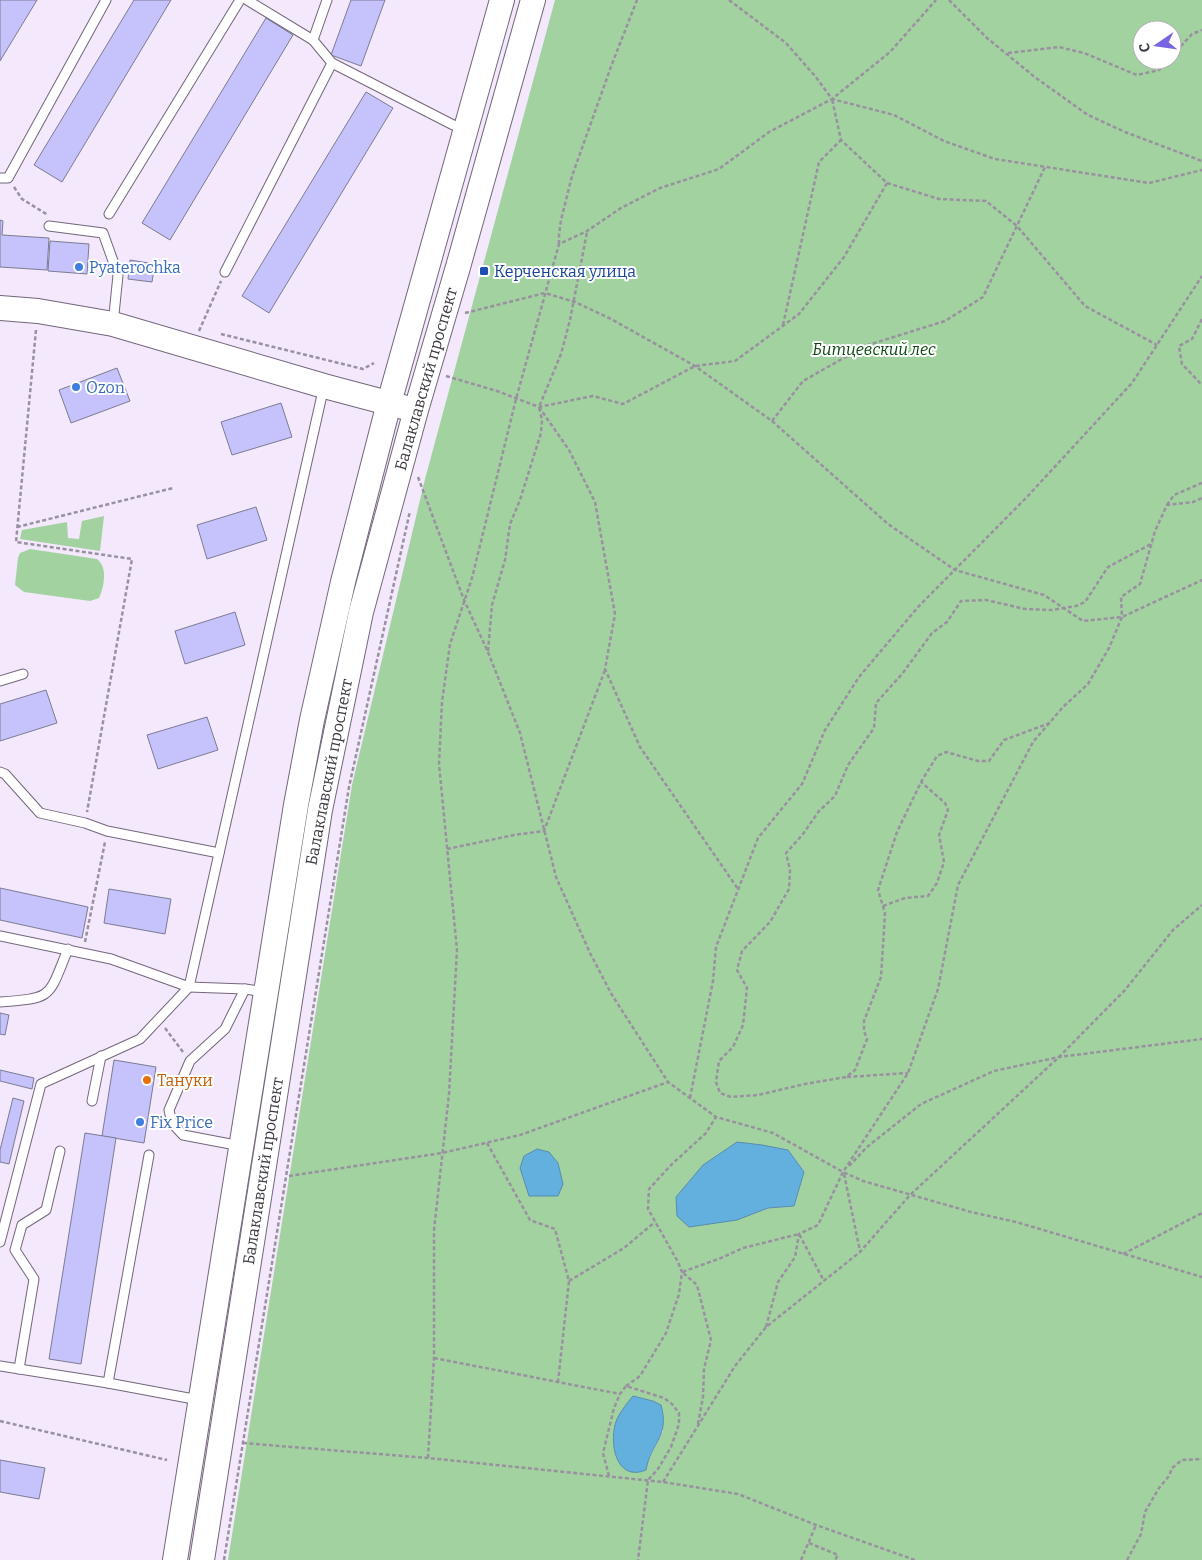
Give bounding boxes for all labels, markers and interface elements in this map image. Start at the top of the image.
north arrow [1132,20,1182,70]
text: С [1136,41,1154,54]
place label: Pyaterochka [89,258,181,277]
marker: Pyaterochka [73,261,85,273]
place label: Керченская улица [494,262,636,281]
marker: Керченская улица [478,265,490,277]
street label: Балаклавский проспект [391,285,461,473]
park label: Битцевский лес [812,340,936,359]
place label: Ozon [86,378,125,397]
marker: Ozon [70,381,82,393]
street label: Балаклавский проспект [302,677,356,867]
place label: Тануки [157,1071,213,1090]
marker: Тануки [141,1074,153,1086]
street label: Балаклавский проспект [239,1076,287,1266]
place label: Fix Price [150,1113,213,1132]
marker: Fix Price [134,1116,146,1128]

